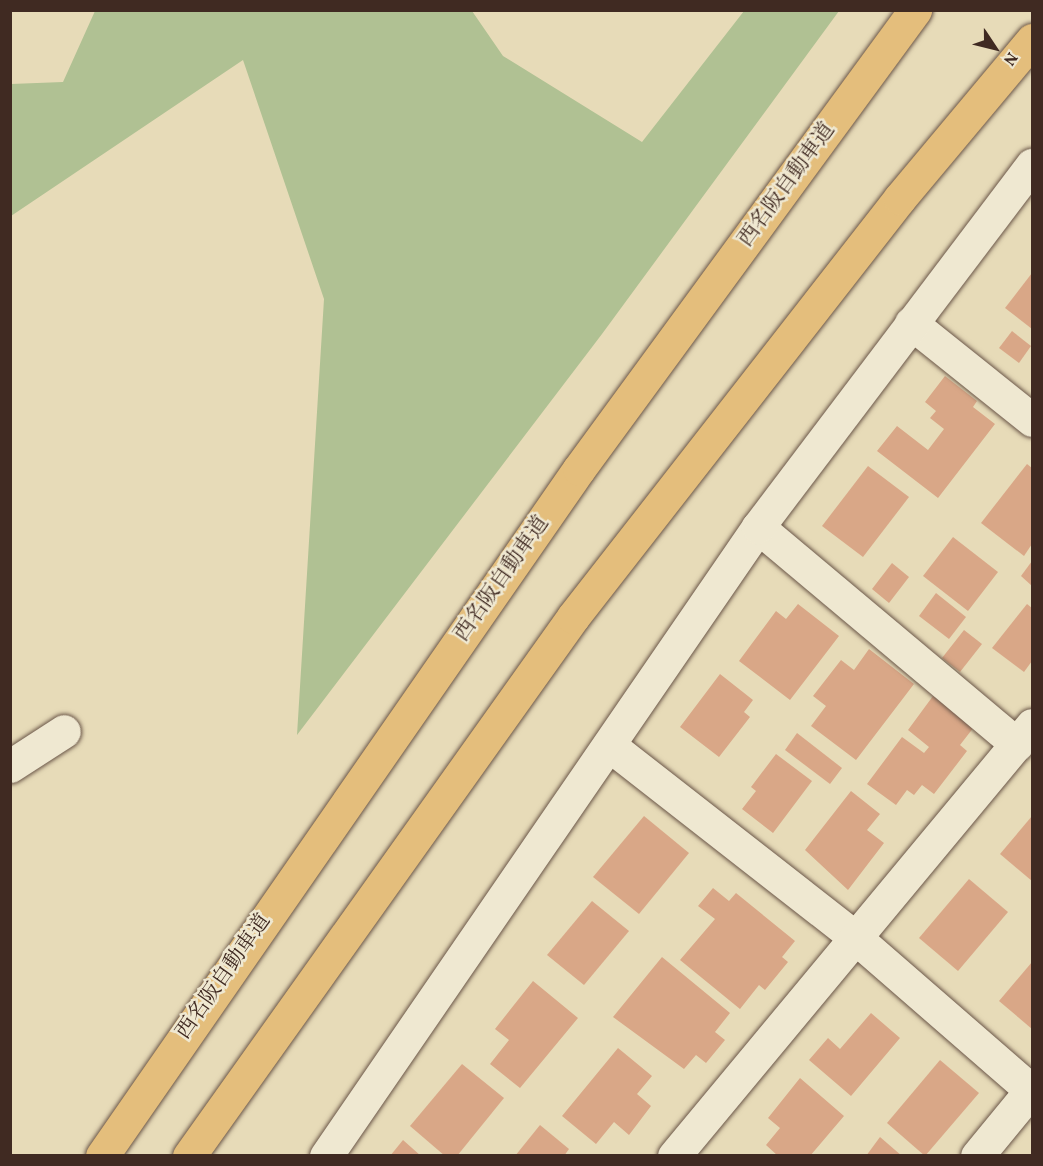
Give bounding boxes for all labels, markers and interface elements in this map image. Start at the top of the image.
north arrow [965,18,1025,78]
text: N [997,47,1022,69]
street label: 西名阪自動車道 [734,118,840,252]
street label: 西名阪自動車道 [450,512,554,646]
street label: 西名阪自動車道 [172,910,276,1044]

